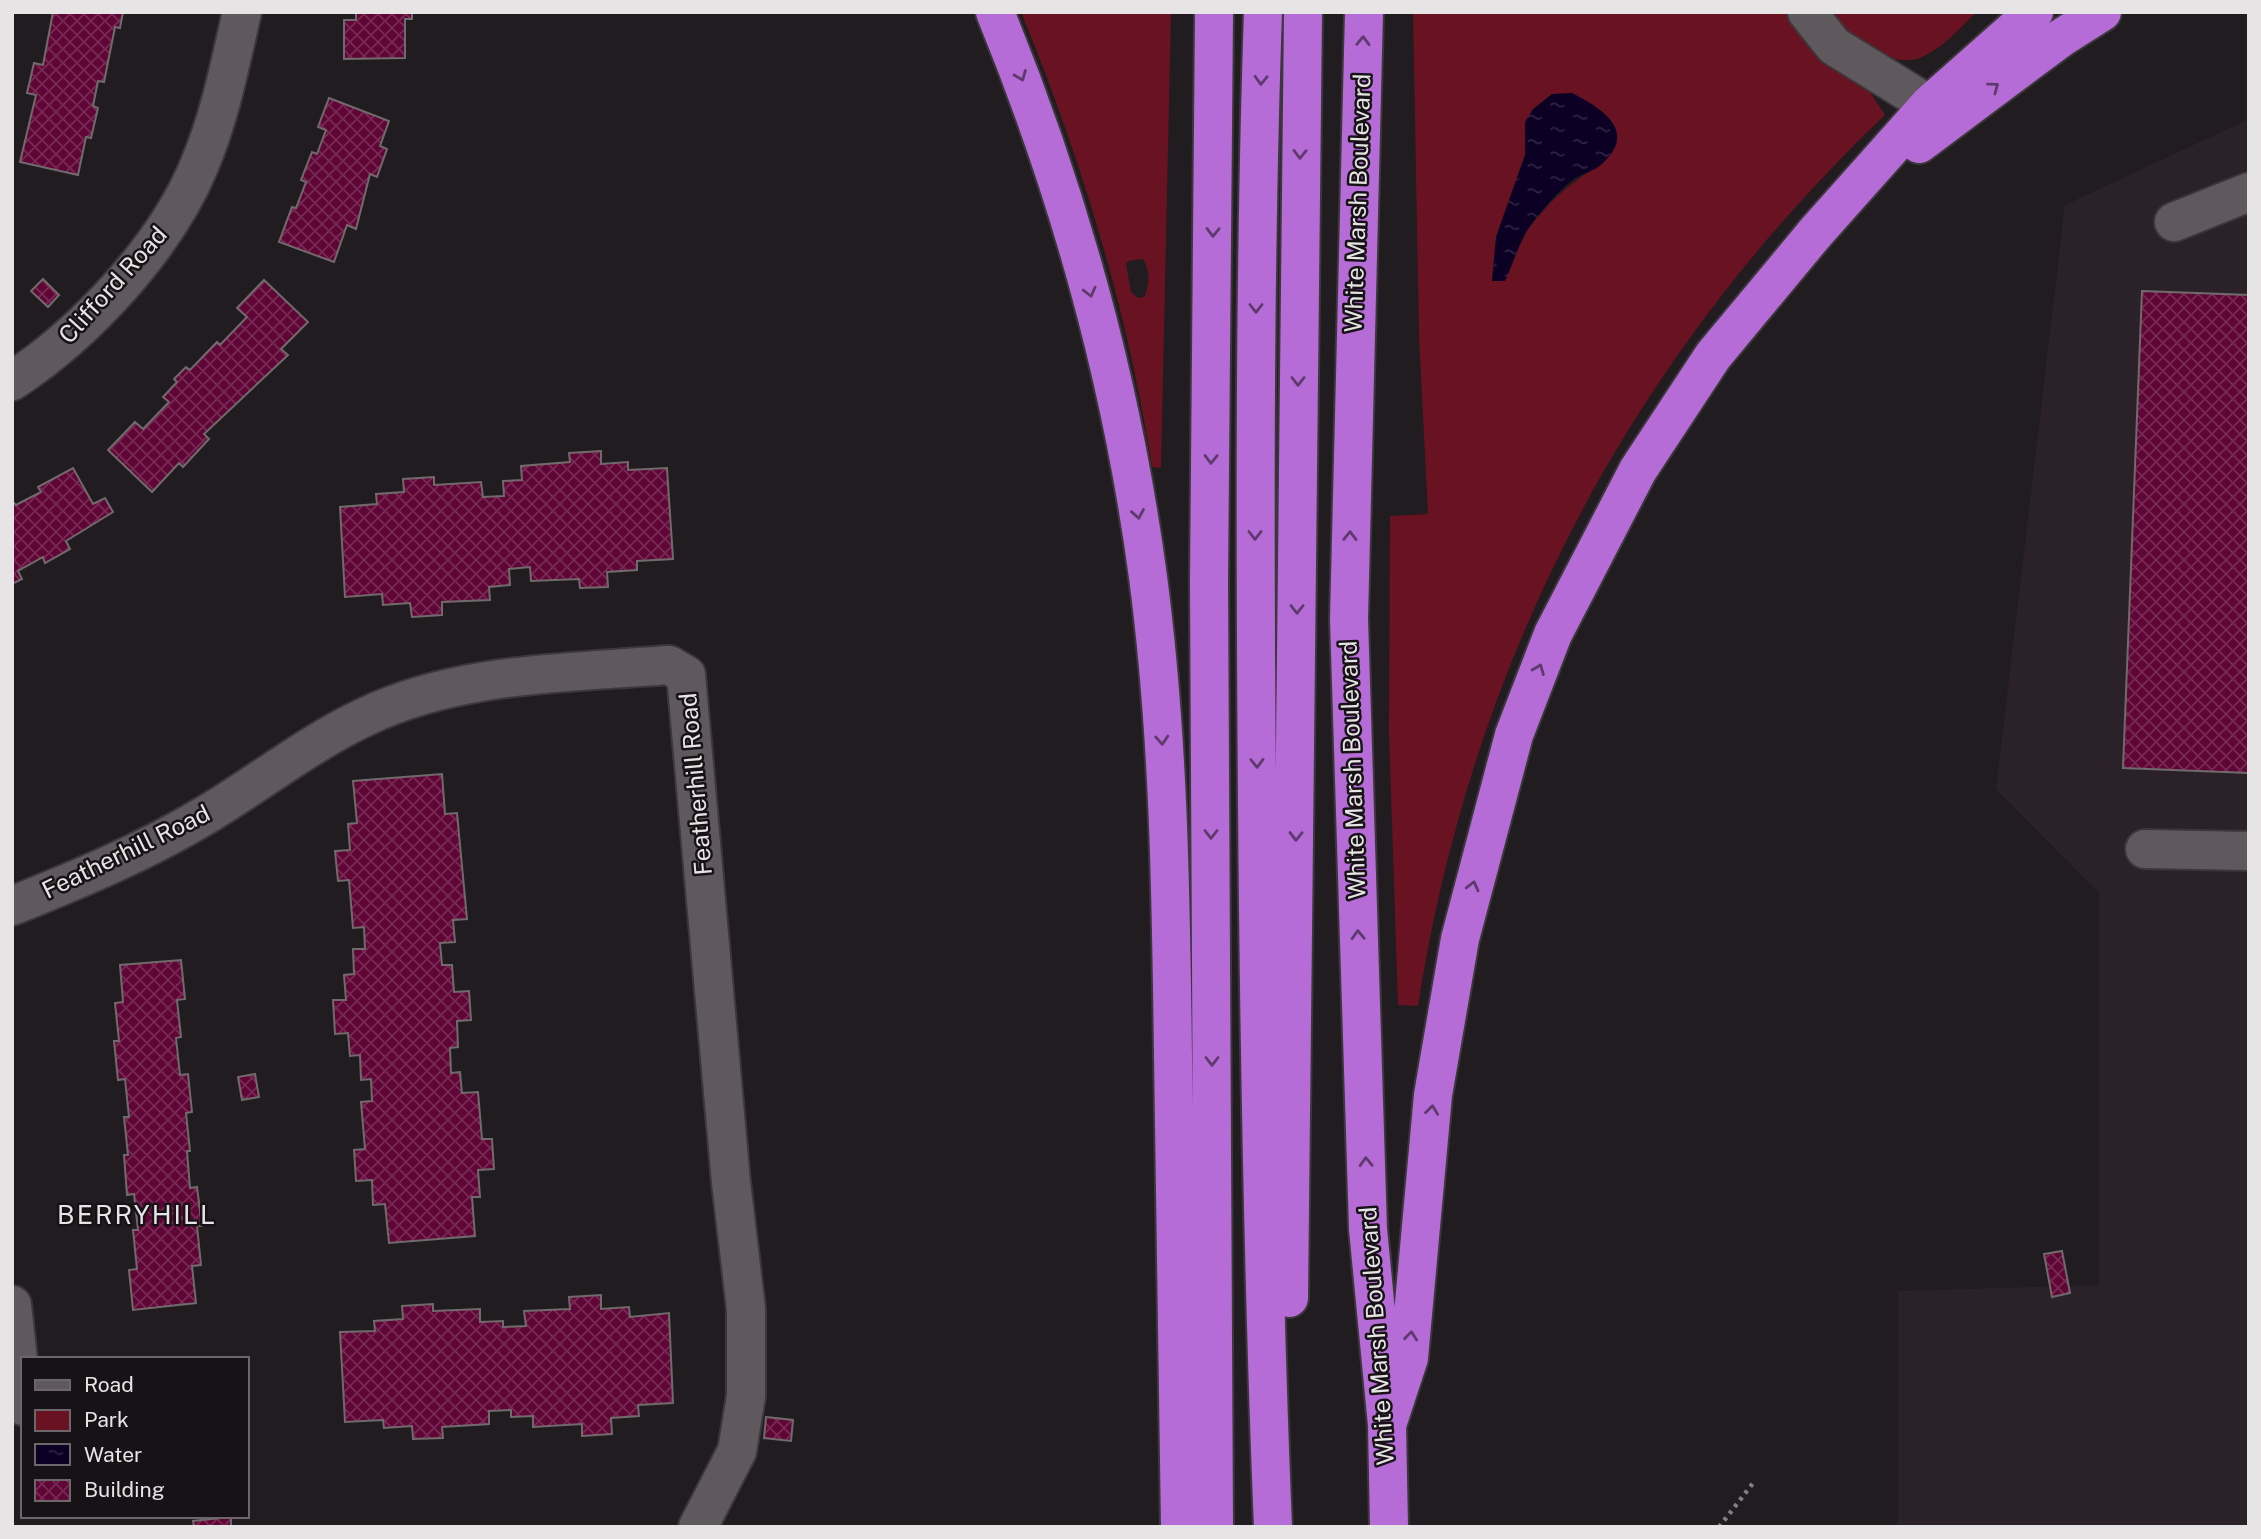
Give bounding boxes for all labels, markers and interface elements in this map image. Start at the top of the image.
one-way arrow [1355,35,1370,46]
one-way arrow [1012,69,1026,81]
street label: White Marsh Boulevard [1338,73,1376,333]
one-way arrow [1253,75,1268,86]
one-way arrow [1986,83,1999,95]
one-way arrow [1292,149,1307,160]
street label: Clifford Road [52,220,172,349]
one-way arrow [1205,227,1221,238]
one-way arrow [1082,286,1096,298]
one-way arrow [1248,303,1264,314]
one-way arrow [1290,377,1306,387]
one-way arrow [1203,454,1218,465]
one-way arrow [1130,508,1145,520]
one-way arrow [1342,530,1358,541]
one-way arrow [1247,531,1263,541]
one-way arrow [1289,604,1305,615]
street label: White Marsh Boulevard [1333,640,1371,900]
one-way arrow [1531,664,1545,676]
street label: Featherhill Road [673,692,717,876]
one-way arrow [1154,735,1169,746]
one-way arrow [1249,758,1265,769]
street label: Featherhill Road [37,798,214,904]
one-way arrow [1203,829,1218,840]
one-way arrow [1288,832,1304,842]
one-way arrow [1465,880,1479,892]
one-way arrow [1350,929,1366,939]
one-way arrow [1204,1057,1220,1067]
one-way arrow [1424,1104,1439,1116]
one-way arrow [1358,1156,1373,1167]
district label: BERRYHILL [57,1199,217,1230]
street label: White Marsh Boulevard [1353,1206,1399,1466]
one-way arrow [1404,1331,1419,1342]
legend [21,1357,248,1518]
text: Road [84,1372,134,1397]
text: Park [84,1407,129,1432]
text: Water [84,1442,142,1467]
text: Building [84,1477,165,1502]

